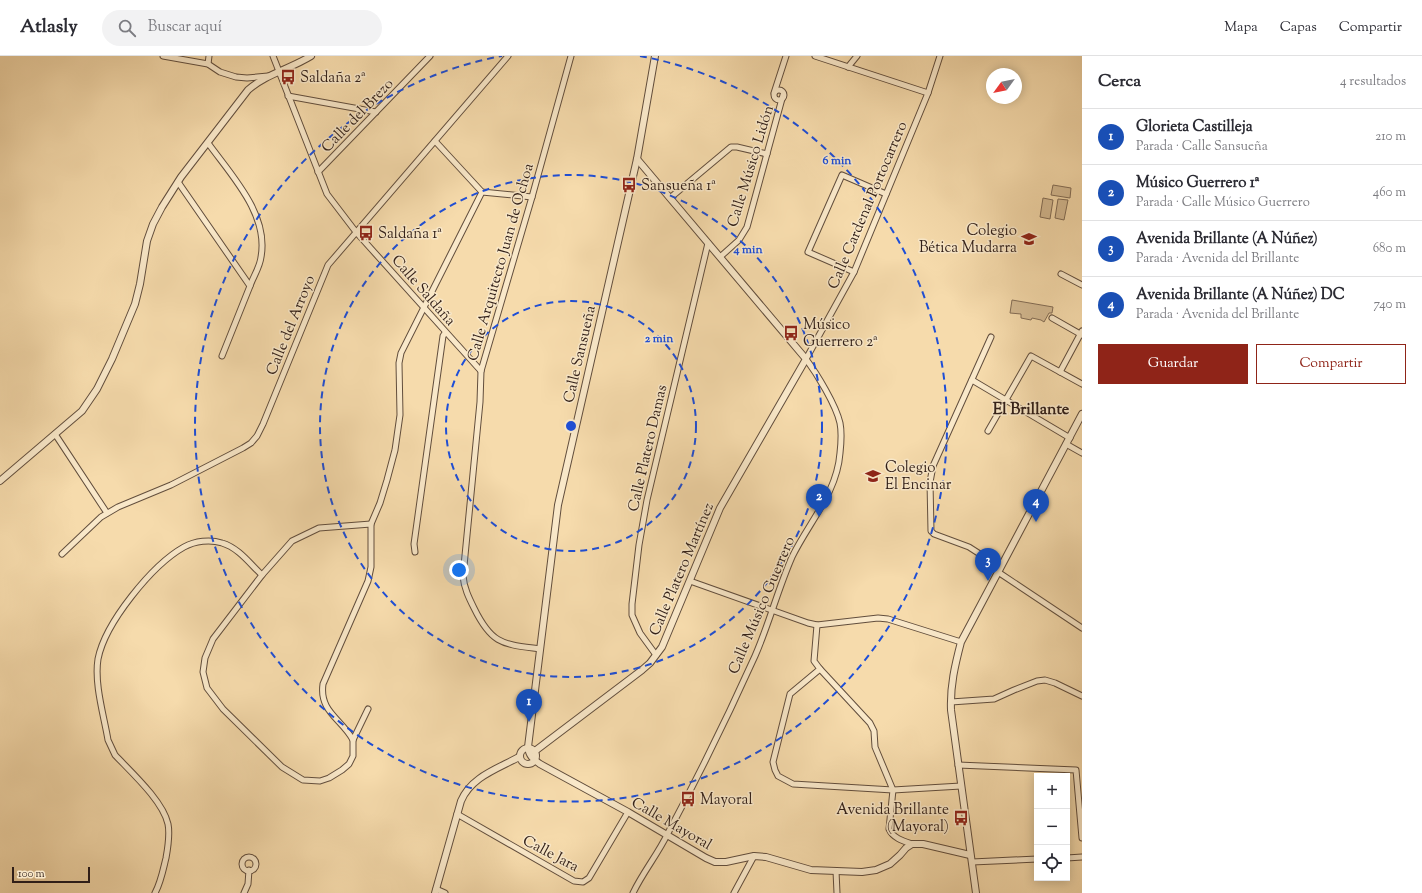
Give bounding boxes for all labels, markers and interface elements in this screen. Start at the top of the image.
search box [102,10,382,46]
text: Atlasly [20,14,78,41]
icon: search [116,17,138,39]
text: Buscar aquí [148,17,222,38]
text: Mapa [1224,18,1258,38]
text: Capas [1280,18,1317,38]
text: Compartir [1339,18,1402,38]
bus stop icon: Saldaña 2ª [279,68,297,86]
place label: Saldaña 2ª [300,68,366,89]
north arrow [986,68,1022,104]
text: Cerca [1098,70,1141,94]
text: 4 resultados [1340,73,1406,91]
street label: Calle del Brezo [317,74,399,158]
street label: Calle Músico Lidón [723,103,780,230]
text: Glorieta Castilleja [1136,117,1253,138]
street label: Calle Cardenal Portocarrero [823,118,913,293]
text: 1 [1109,128,1113,146]
text: 210 m [1375,128,1406,146]
text: Parada · Calle Sansueña [1136,138,1268,156]
text: 6 min [823,152,852,170]
street label: Calle Arquitecto Juan de Ochoa [463,161,540,364]
text: Músico Guerrero 1ª [1136,173,1259,194]
bus stop icon: Sansueña 1ª [620,176,638,194]
place label: Sansueña 1ª [641,176,716,197]
text: 2 [1108,184,1114,202]
text: 460 m [1373,184,1406,202]
text: Parada · Calle Músico Guerrero [1136,194,1310,212]
place label: Colegio Bética Mudarra [919,221,1017,259]
bus stop icon: Saldaña 1ª [357,224,375,242]
place label: Saldaña 1ª [378,224,442,245]
text: Avenida Brillante (A Núñez) [1136,229,1318,250]
school or university icon: Colegio Bética Mudarra [1020,230,1038,248]
text: 3 [1108,240,1114,258]
text: 680 m [1373,240,1406,258]
text: 4 min [732,241,763,259]
text: Parada · Avenida del Brillante [1136,250,1299,268]
street label: Calle Saldaña [386,251,460,331]
street label: Calle del Arroyo [262,272,321,379]
text: Avenida Brillante (A Núñez) DC [1136,285,1345,306]
text: 4 [1108,296,1114,314]
text: 740 m [1374,296,1406,314]
street label: Calle Sansueña [559,304,602,405]
text: Parada · Avenida del Brillante [1136,306,1299,324]
place label: Músico Guerrero 2ª [803,315,878,353]
bus stop icon: Músico Guerrero 2ª [782,324,800,342]
text: 2 min [645,330,674,348]
button: Guardar [1098,344,1248,384]
button: Compartir [1256,344,1406,384]
street label: Calle Platero Damas [624,383,673,514]
district label: El Brillante [993,399,1070,422]
centre of rings [564,419,578,433]
place label: Colegio El Encinar [885,458,952,496]
school or university icon: Colegio El Encinar [864,467,882,485]
pin: 2 [806,484,832,517]
pin: 4 [1023,489,1049,522]
street label: Calle Platero Martínez [645,500,720,639]
street label: Calle Músico Guerrero [724,534,801,678]
pin: 3 [975,548,1001,581]
your location [449,560,469,580]
pin: 1 [516,689,542,722]
map controls [1034,773,1070,881]
button: + [1034,773,1070,809]
bus stop icon: Mayoral [679,790,697,808]
place label: Mayoral [700,790,753,811]
street label: Calle Mayoral [627,793,715,856]
place label: Avenida Brillante (Mayoral) [836,800,949,838]
bus stop icon: Avenida Brillante (Mayoral) [952,809,970,827]
button: − [1034,809,1070,845]
street label: Calle Jara [519,831,582,878]
button: locate [1034,845,1070,881]
scale bar [12,865,90,884]
text: 100 m [18,866,45,882]

